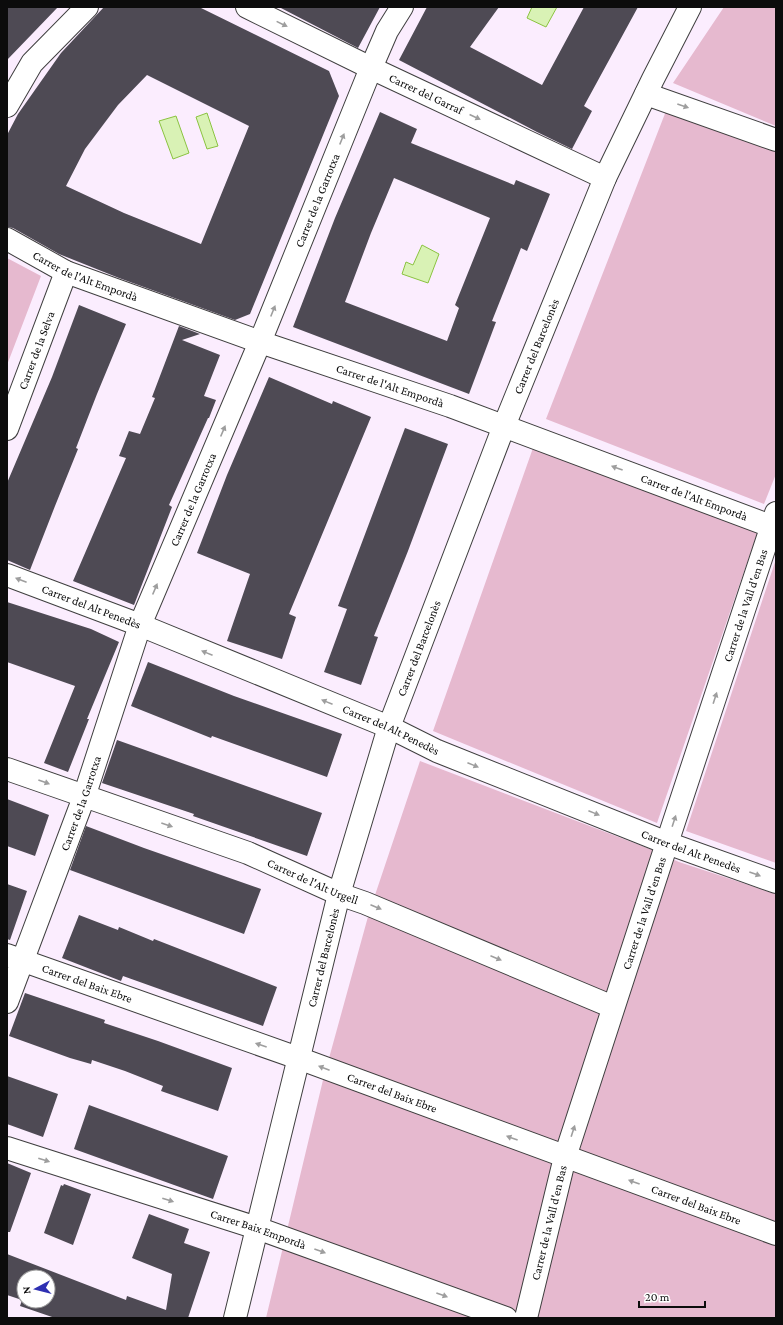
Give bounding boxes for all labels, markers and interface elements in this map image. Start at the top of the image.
one-way arrow [276,21,288,27]
street label: Carrer del Garraf [387,70,467,118]
one-way arrow [677,104,689,110]
one-way arrow [469,114,481,120]
one-way arrow [340,132,346,144]
street label: Carrer de la Garrotxa [292,151,343,249]
street label: Carrer de l'Alt Empordà [30,248,140,304]
street label: Carrer del Barcelonès [511,297,562,396]
one-way arrow [270,305,276,317]
street label: Carrer de la Selva [15,309,58,391]
street label: Carrer de l'Alt Empordà [334,361,446,411]
one-way arrow [220,424,226,436]
street label: Carrer de la Garrotxa [167,451,219,548]
one-way arrow [610,465,622,471]
street label: Carrer de l'Alt Empordà [639,471,750,524]
street label: Carrer de la Vall d'en Bas [720,547,771,664]
one-way arrow [14,576,26,582]
street label: Carrer del Alt Penedès [40,582,143,632]
one-way arrow [152,584,158,595]
street label: Carrer del Barcelonès [394,598,444,698]
one-way arrow [201,649,213,656]
one-way arrow [712,691,718,703]
one-way arrow [322,699,333,705]
street label: Carrer del Alt Penedès [340,702,442,758]
street label: Carrer de la Garrotxa [57,754,104,853]
one-way arrow [468,762,479,768]
one-way arrow [38,780,50,786]
one-way arrow [588,811,600,817]
one-way arrow [671,815,677,827]
one-way arrow [161,822,173,828]
street label: Carrer del Alt Penedès [639,826,743,876]
street label: Carrer de la Vall d'en Bas [619,855,669,971]
street label: Carrer de l'Alt Urgell [265,856,360,907]
one-way arrow [749,871,761,877]
one-way arrow [370,905,382,911]
street label: Carrer del Barcelonès [304,906,342,1009]
one-way arrow [490,955,502,961]
street label: Carrer del Baix Ebre [40,961,134,1006]
one-way arrow [255,1042,267,1048]
one-way arrow [318,1065,330,1071]
street label: Carrer del Baix Ebre [345,1070,439,1116]
one-way arrow [570,1125,576,1137]
one-way arrow [506,1134,518,1140]
one-way arrow [38,1157,50,1163]
street label: Carrer de la Vall d'en Bas [528,1164,570,1282]
one-way arrow [628,1179,640,1185]
street label: Carrer del Baix Ebre [649,1182,743,1228]
one-way arrow [162,1197,174,1203]
street label: Carrer Baix Empordà [209,1207,308,1252]
one-way arrow [314,1248,326,1254]
north arrow [16,1269,56,1309]
scale bar [639,1283,705,1309]
text: N [20,1285,32,1295]
text: 20 m [645,1290,670,1304]
one-way arrow [437,1292,449,1298]

